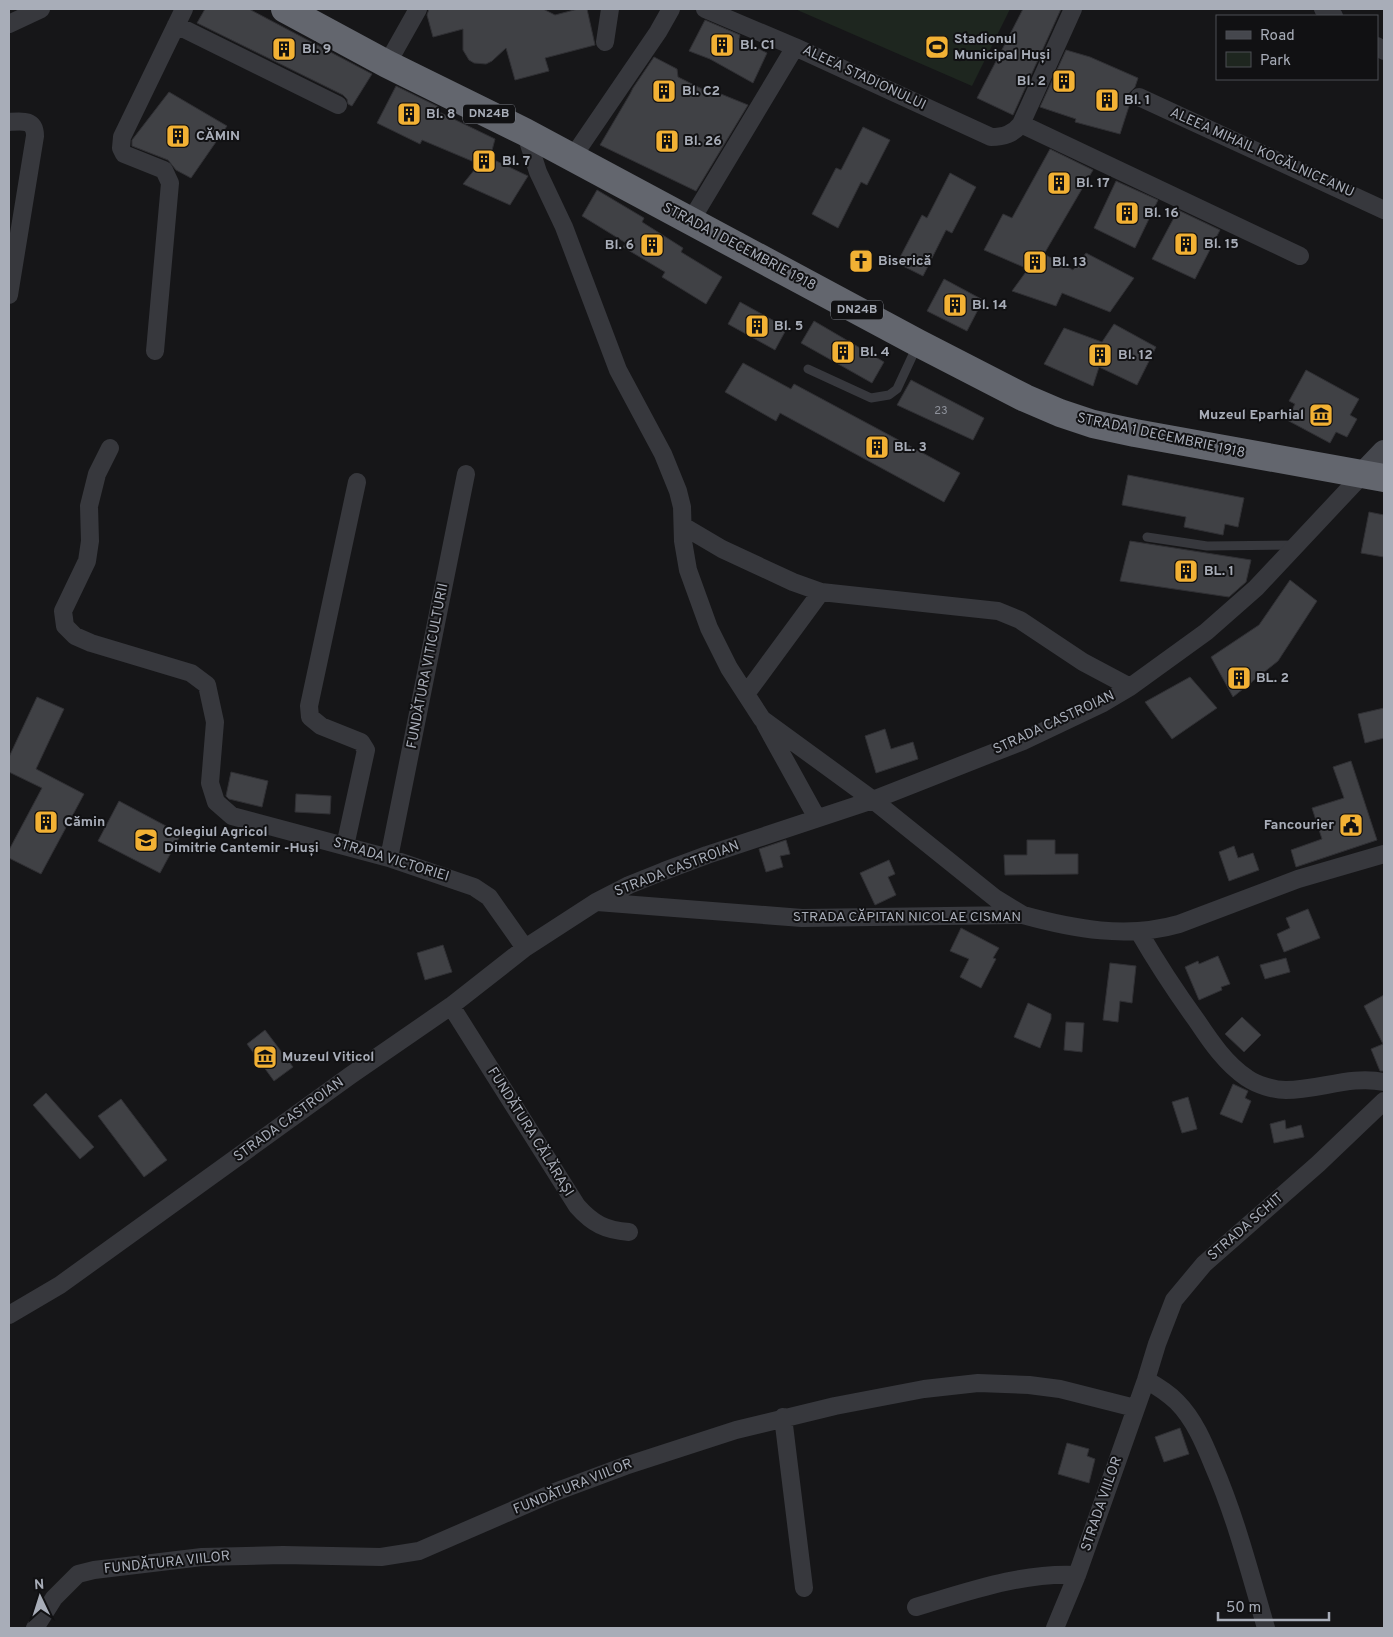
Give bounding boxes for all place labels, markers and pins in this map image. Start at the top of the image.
place label: Stadionul Municipal Huși [954,31,1050,64]
building icon: Bl. C1 [709,32,735,58]
sports icon: Stadionul Municipal Huși [924,34,950,60]
building icon: Bl. 9 [271,36,297,62]
place label: Bl. C1 [740,37,775,54]
place label: Bl. 9 [302,41,331,58]
building icon: Bl. 2 [1051,68,1077,94]
place label: Bl. 2 [1017,73,1046,90]
building icon: Bl. C2 [651,78,677,104]
place label: Bl. C2 [682,83,720,100]
building icon: Bl. 1 [1094,87,1120,113]
place label: Bl. 1 [1124,92,1150,109]
building icon: Bl. 8 [396,101,422,127]
place label: Bl. 8 [426,106,455,123]
building icon: CĂMIN [165,123,191,149]
place label: CĂMIN [196,127,240,145]
building icon: Bl. 26 [654,128,680,154]
place label: Bl. 26 [684,133,722,150]
building icon: Bl. 7 [471,148,497,174]
place label: Bl. 7 [502,153,530,170]
building icon: Bl. 17 [1046,170,1072,196]
place label: Bl. 17 [1076,175,1110,192]
building icon: Bl. 16 [1114,200,1140,226]
place label: Bl. 16 [1144,205,1179,222]
building icon: Bl. 15 [1173,231,1199,257]
building icon: Bl. 6 [639,232,665,258]
place label: Bl. 15 [1204,236,1239,253]
place label: Bl. 6 [605,237,634,254]
church icon: Biserică [848,248,874,274]
building icon: Bl. 13 [1022,249,1048,275]
place label: Biserică [878,253,931,270]
place label: Bl. 13 [1052,254,1087,271]
building icon: Bl. 14 [942,292,968,318]
place label: Bl. 14 [972,297,1007,314]
building icon: Bl. 5 [744,313,770,339]
place label: Bl. 5 [774,318,803,335]
building icon: Bl. 4 [830,339,856,365]
building icon: Bl. 12 [1087,342,1113,368]
place label: Bl. 4 [860,344,890,361]
place label: Bl. 12 [1118,347,1153,364]
museum icon: Muzeul Eparhial [1308,402,1334,428]
place label: Muzeul Eparhial [1199,407,1304,424]
building icon: BL. 3 [864,434,890,460]
place label: BL. 3 [894,439,927,456]
building icon: BL. 1 [1173,558,1199,584]
place label: BL. 1 [1204,563,1234,580]
building icon: BL. 2 [1226,665,1252,691]
place label: BL. 2 [1256,670,1289,687]
building icon: Cămin [33,809,59,835]
public building icon: Fancourier [1338,812,1364,838]
place label: Cămin [64,814,105,831]
place label: Fancourier [1264,817,1334,834]
place label: Colegiul Agricol Dimitrie Cantemir -Huși [164,824,319,857]
school or university icon: Colegiul Agricol Dimitrie Cantemir -Huși [133,827,159,853]
museum icon: Muzeul Viticol [252,1044,278,1070]
place label: Muzeul Viticol [282,1049,374,1066]

